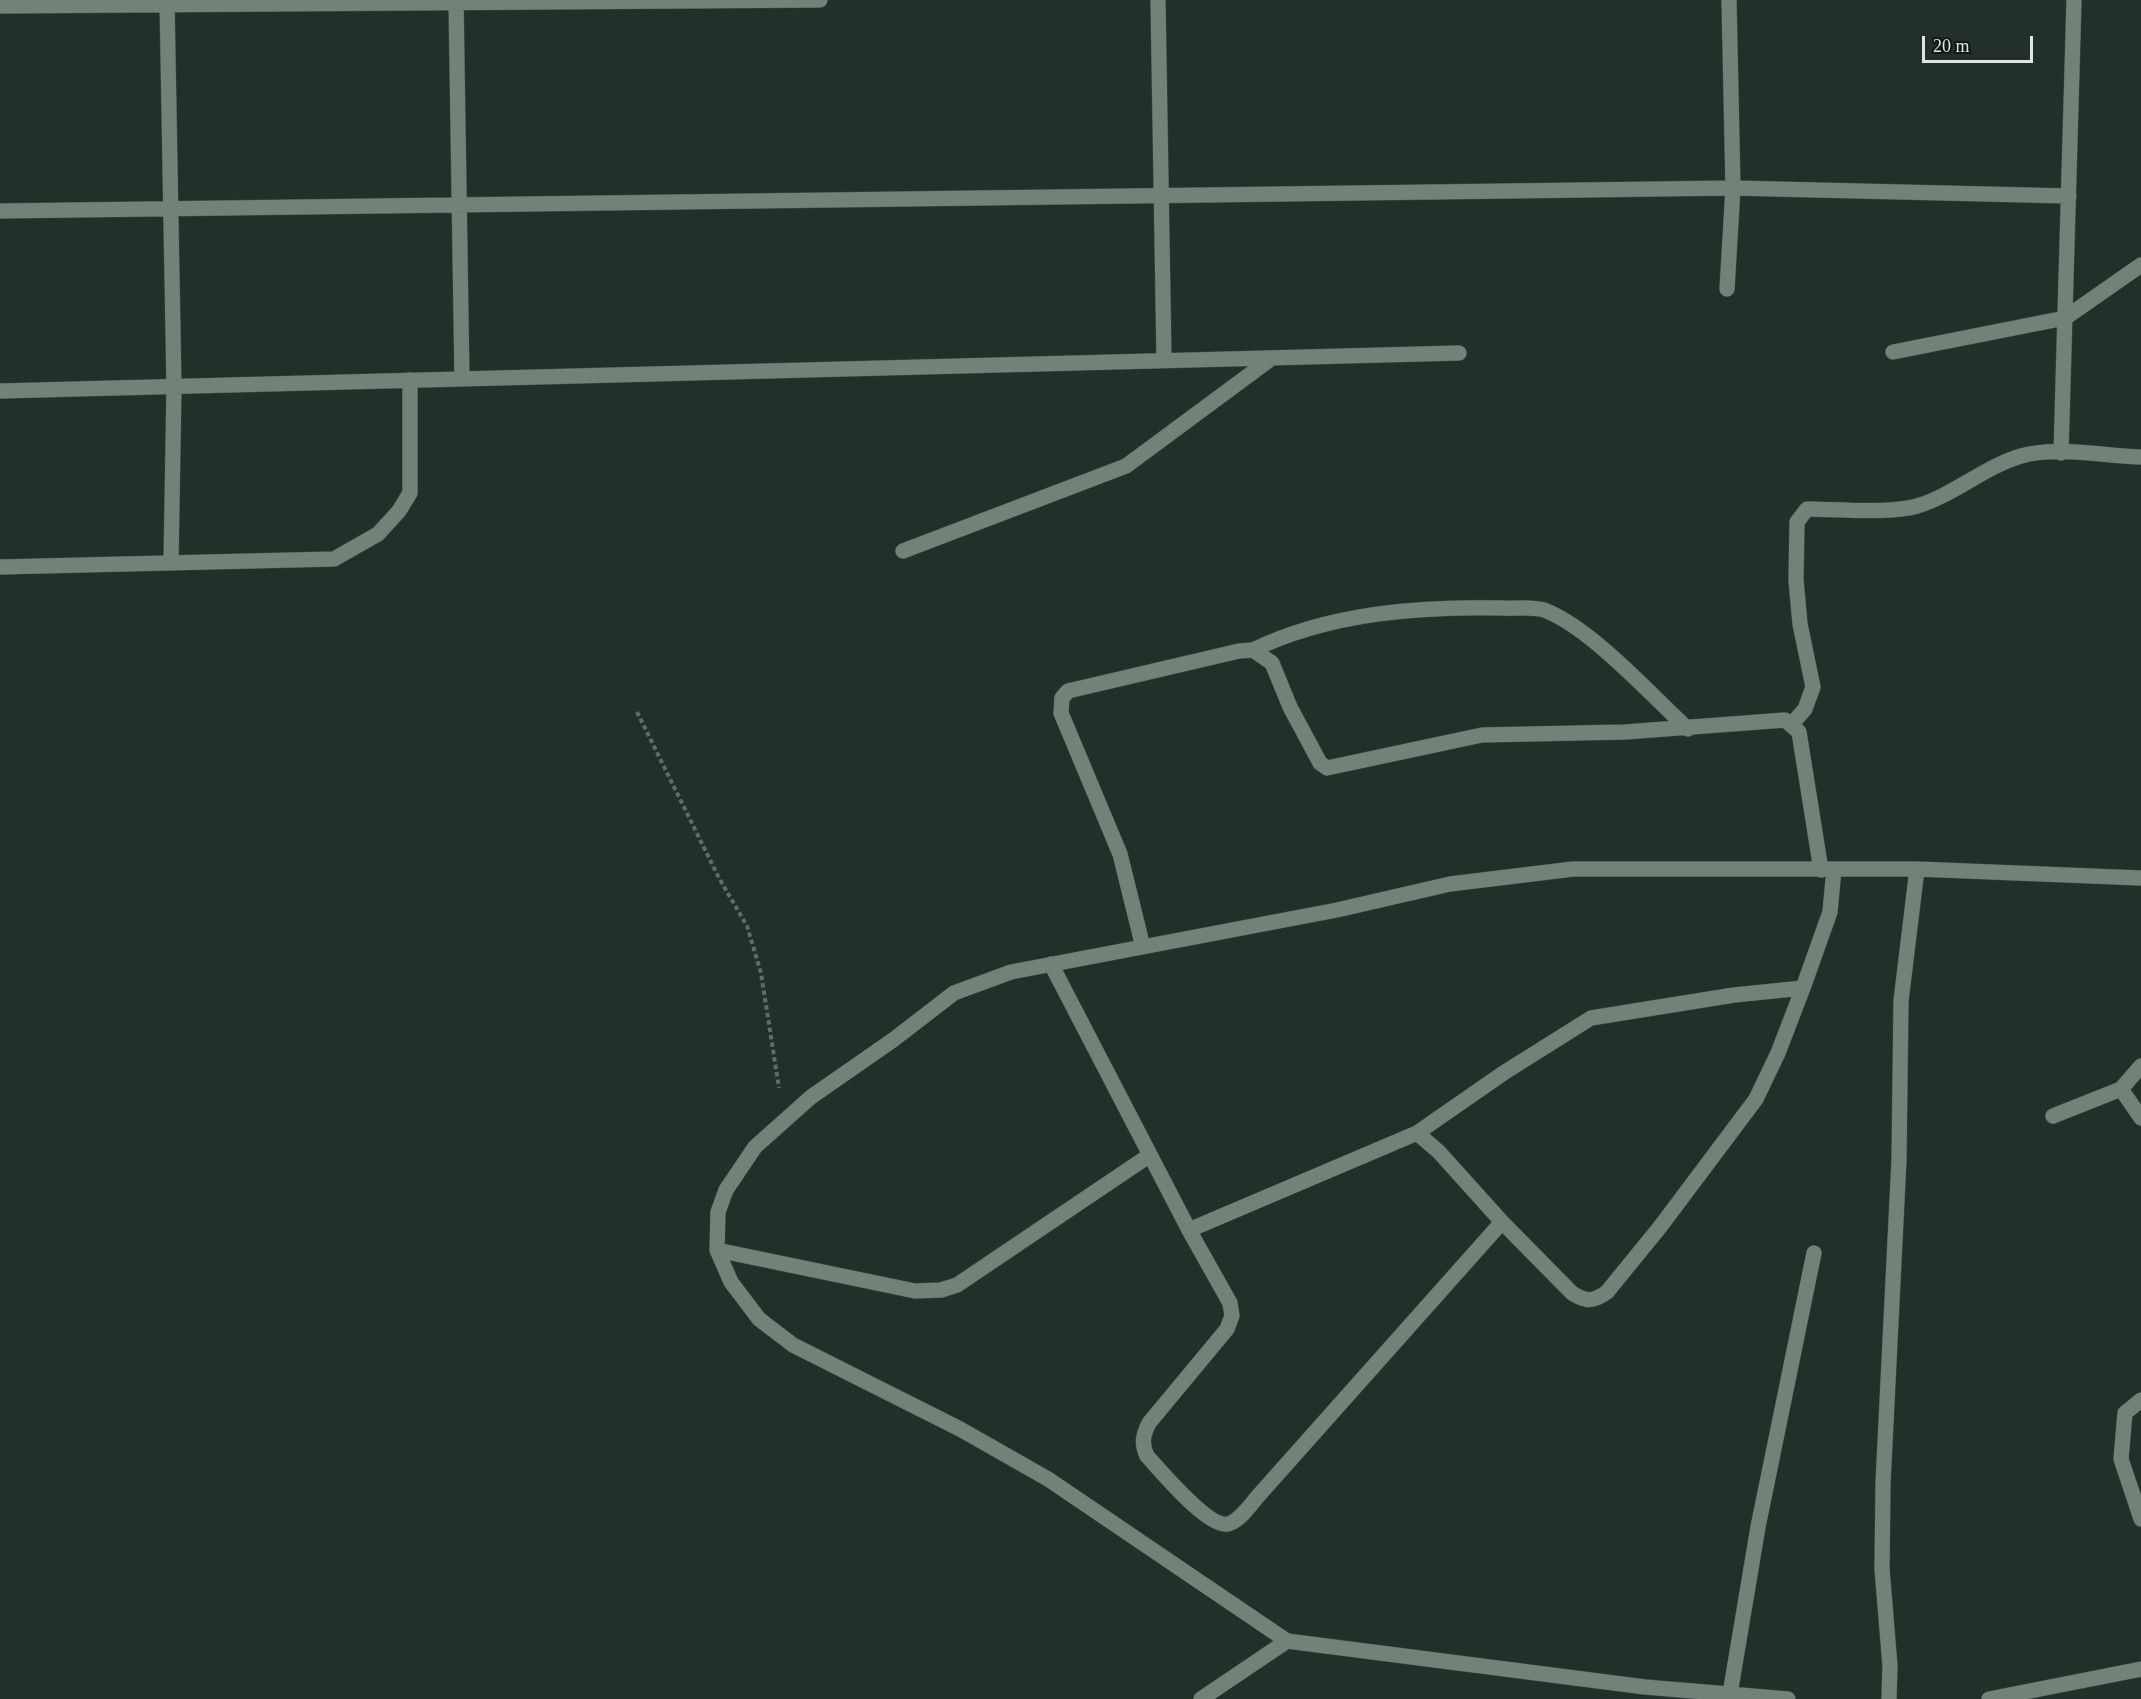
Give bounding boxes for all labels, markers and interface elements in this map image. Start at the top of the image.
scale bar [1925,24,2036,62]
text: 20 m [1933,36,1970,56]

